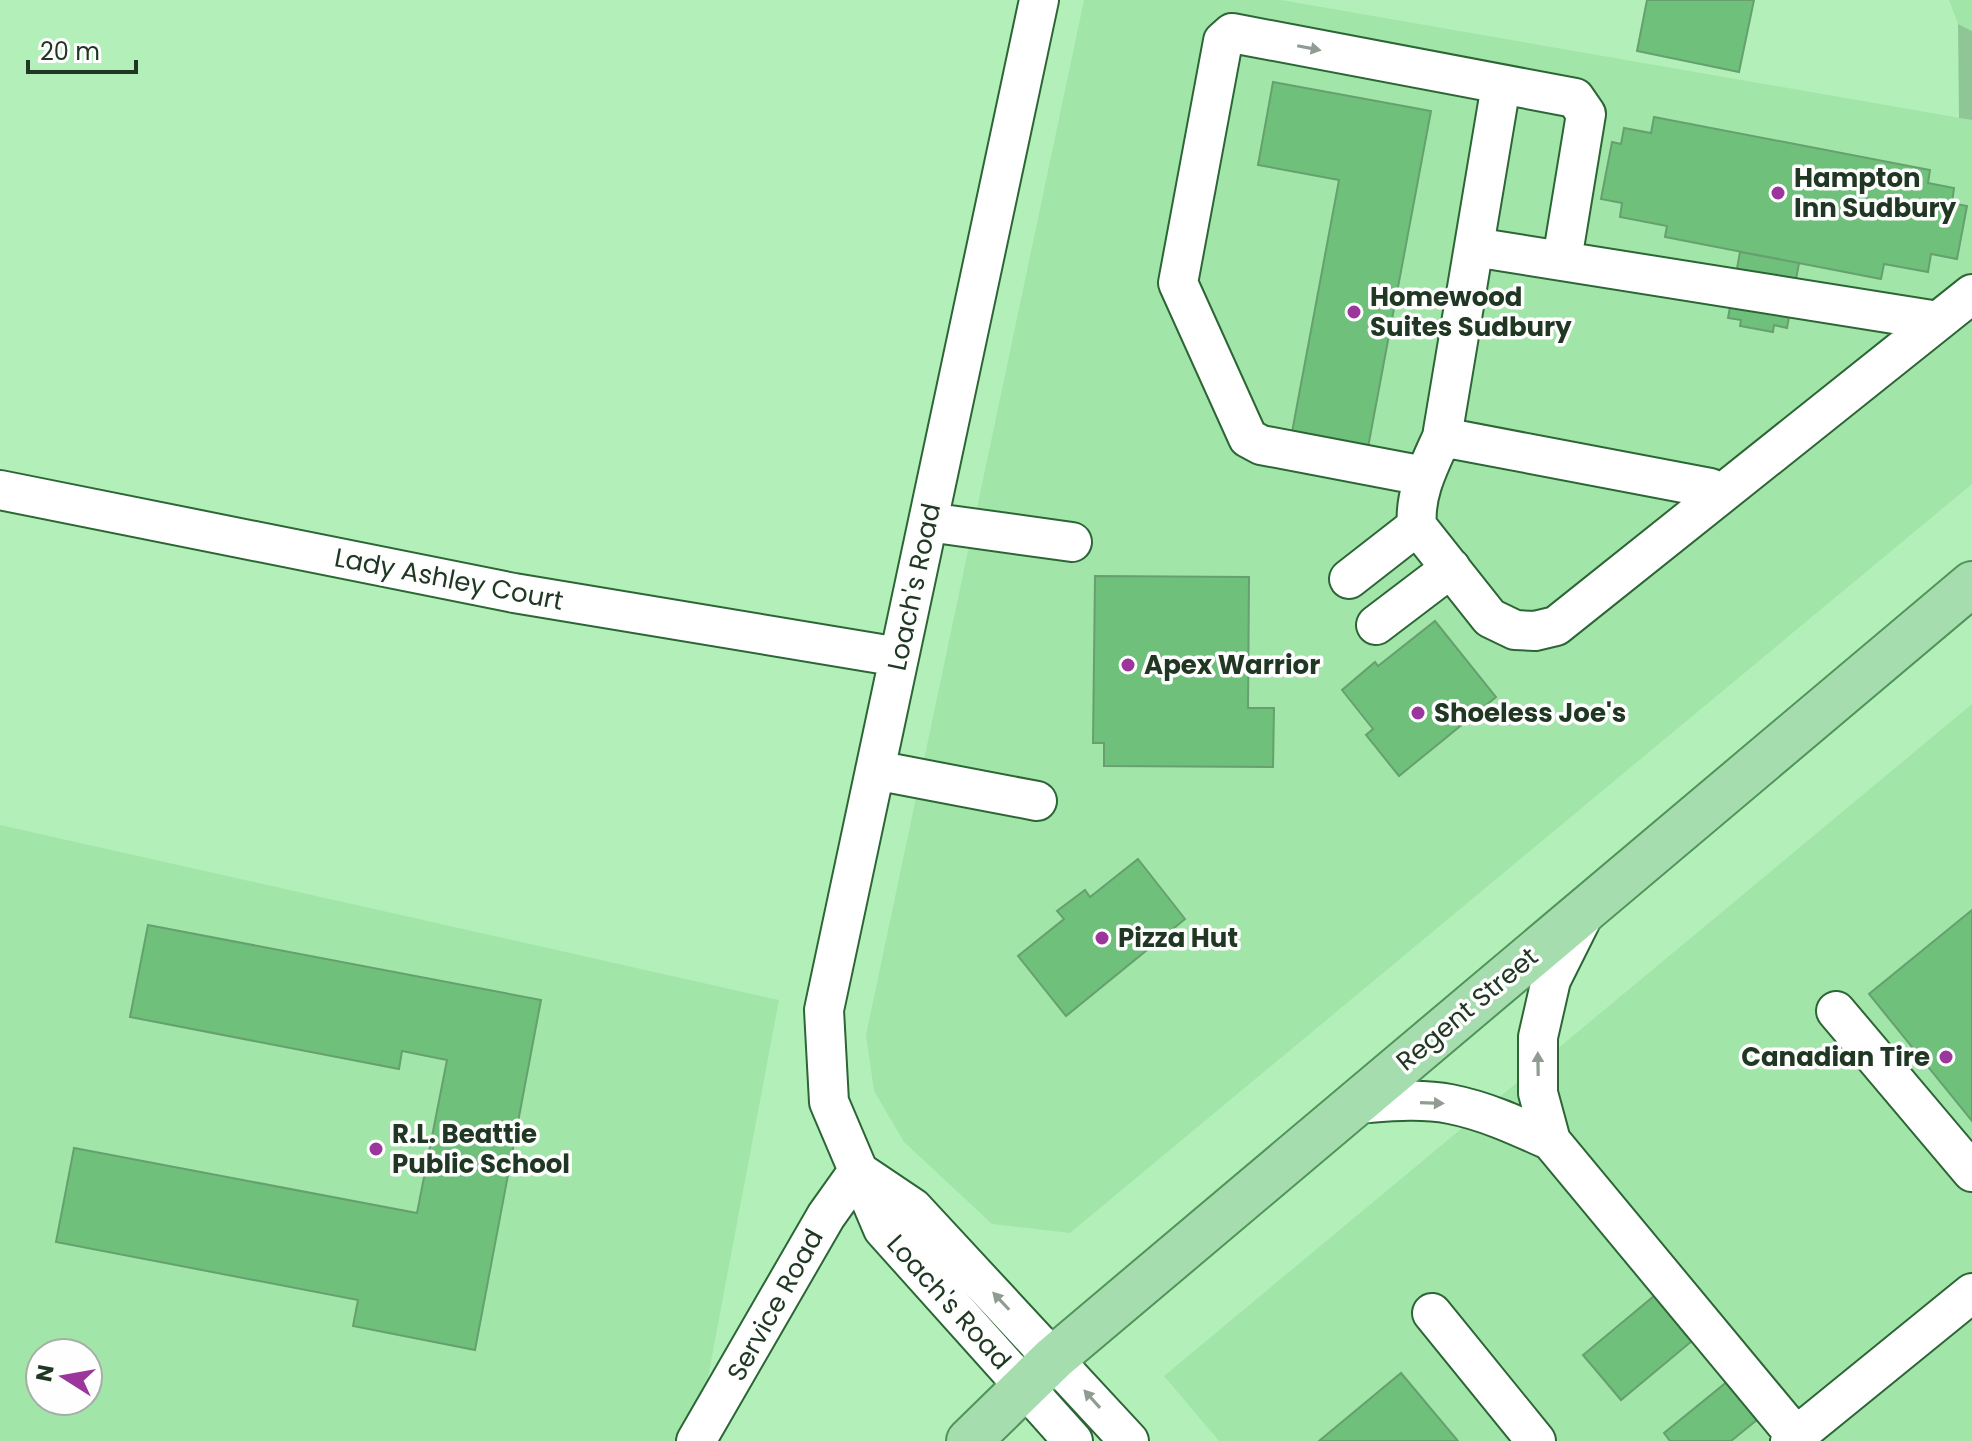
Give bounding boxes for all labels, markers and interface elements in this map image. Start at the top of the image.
scale bar [28,24,136,74]
text: 20 m [40,35,100,68]
one-way arrow [1297,42,1322,54]
place label: Hampton Inn Sudbury [1794,160,1957,226]
marker: Hampton Inn Sudbury [1769,184,1787,202]
place label: Homewood Suites Sudbury [1370,279,1572,345]
marker: Homewood Suites Sudbury [1345,303,1363,321]
street label: Loach's Road [879,500,949,674]
street label: Lady Ashley Court [332,539,566,619]
place label: Apex Warrior [1144,647,1320,683]
marker: Apex Warrior [1119,656,1137,674]
place label: Shoeless Joe's [1434,695,1626,731]
marker: Shoeless Joe's [1409,704,1427,722]
place label: Pizza Hut [1118,920,1238,956]
marker: Pizza Hut [1093,929,1111,947]
street label: Regent Street [1388,939,1546,1079]
place label: Canadian Tire [1741,1039,1930,1075]
marker: Canadian Tire [1937,1048,1955,1066]
one-way arrow [1532,1051,1544,1076]
one-way arrow [1420,1097,1445,1110]
place label: R.L. Beattie Public School [392,1116,570,1182]
marker: R.L. Beattie Public School [367,1140,385,1158]
street label: Service Road [718,1223,832,1387]
street label: Loach's Road [879,1227,1019,1377]
one-way arrow [992,1291,1010,1310]
north arrow [24,1337,104,1417]
text: N [28,1362,62,1384]
one-way arrow [1083,1390,1101,1409]

